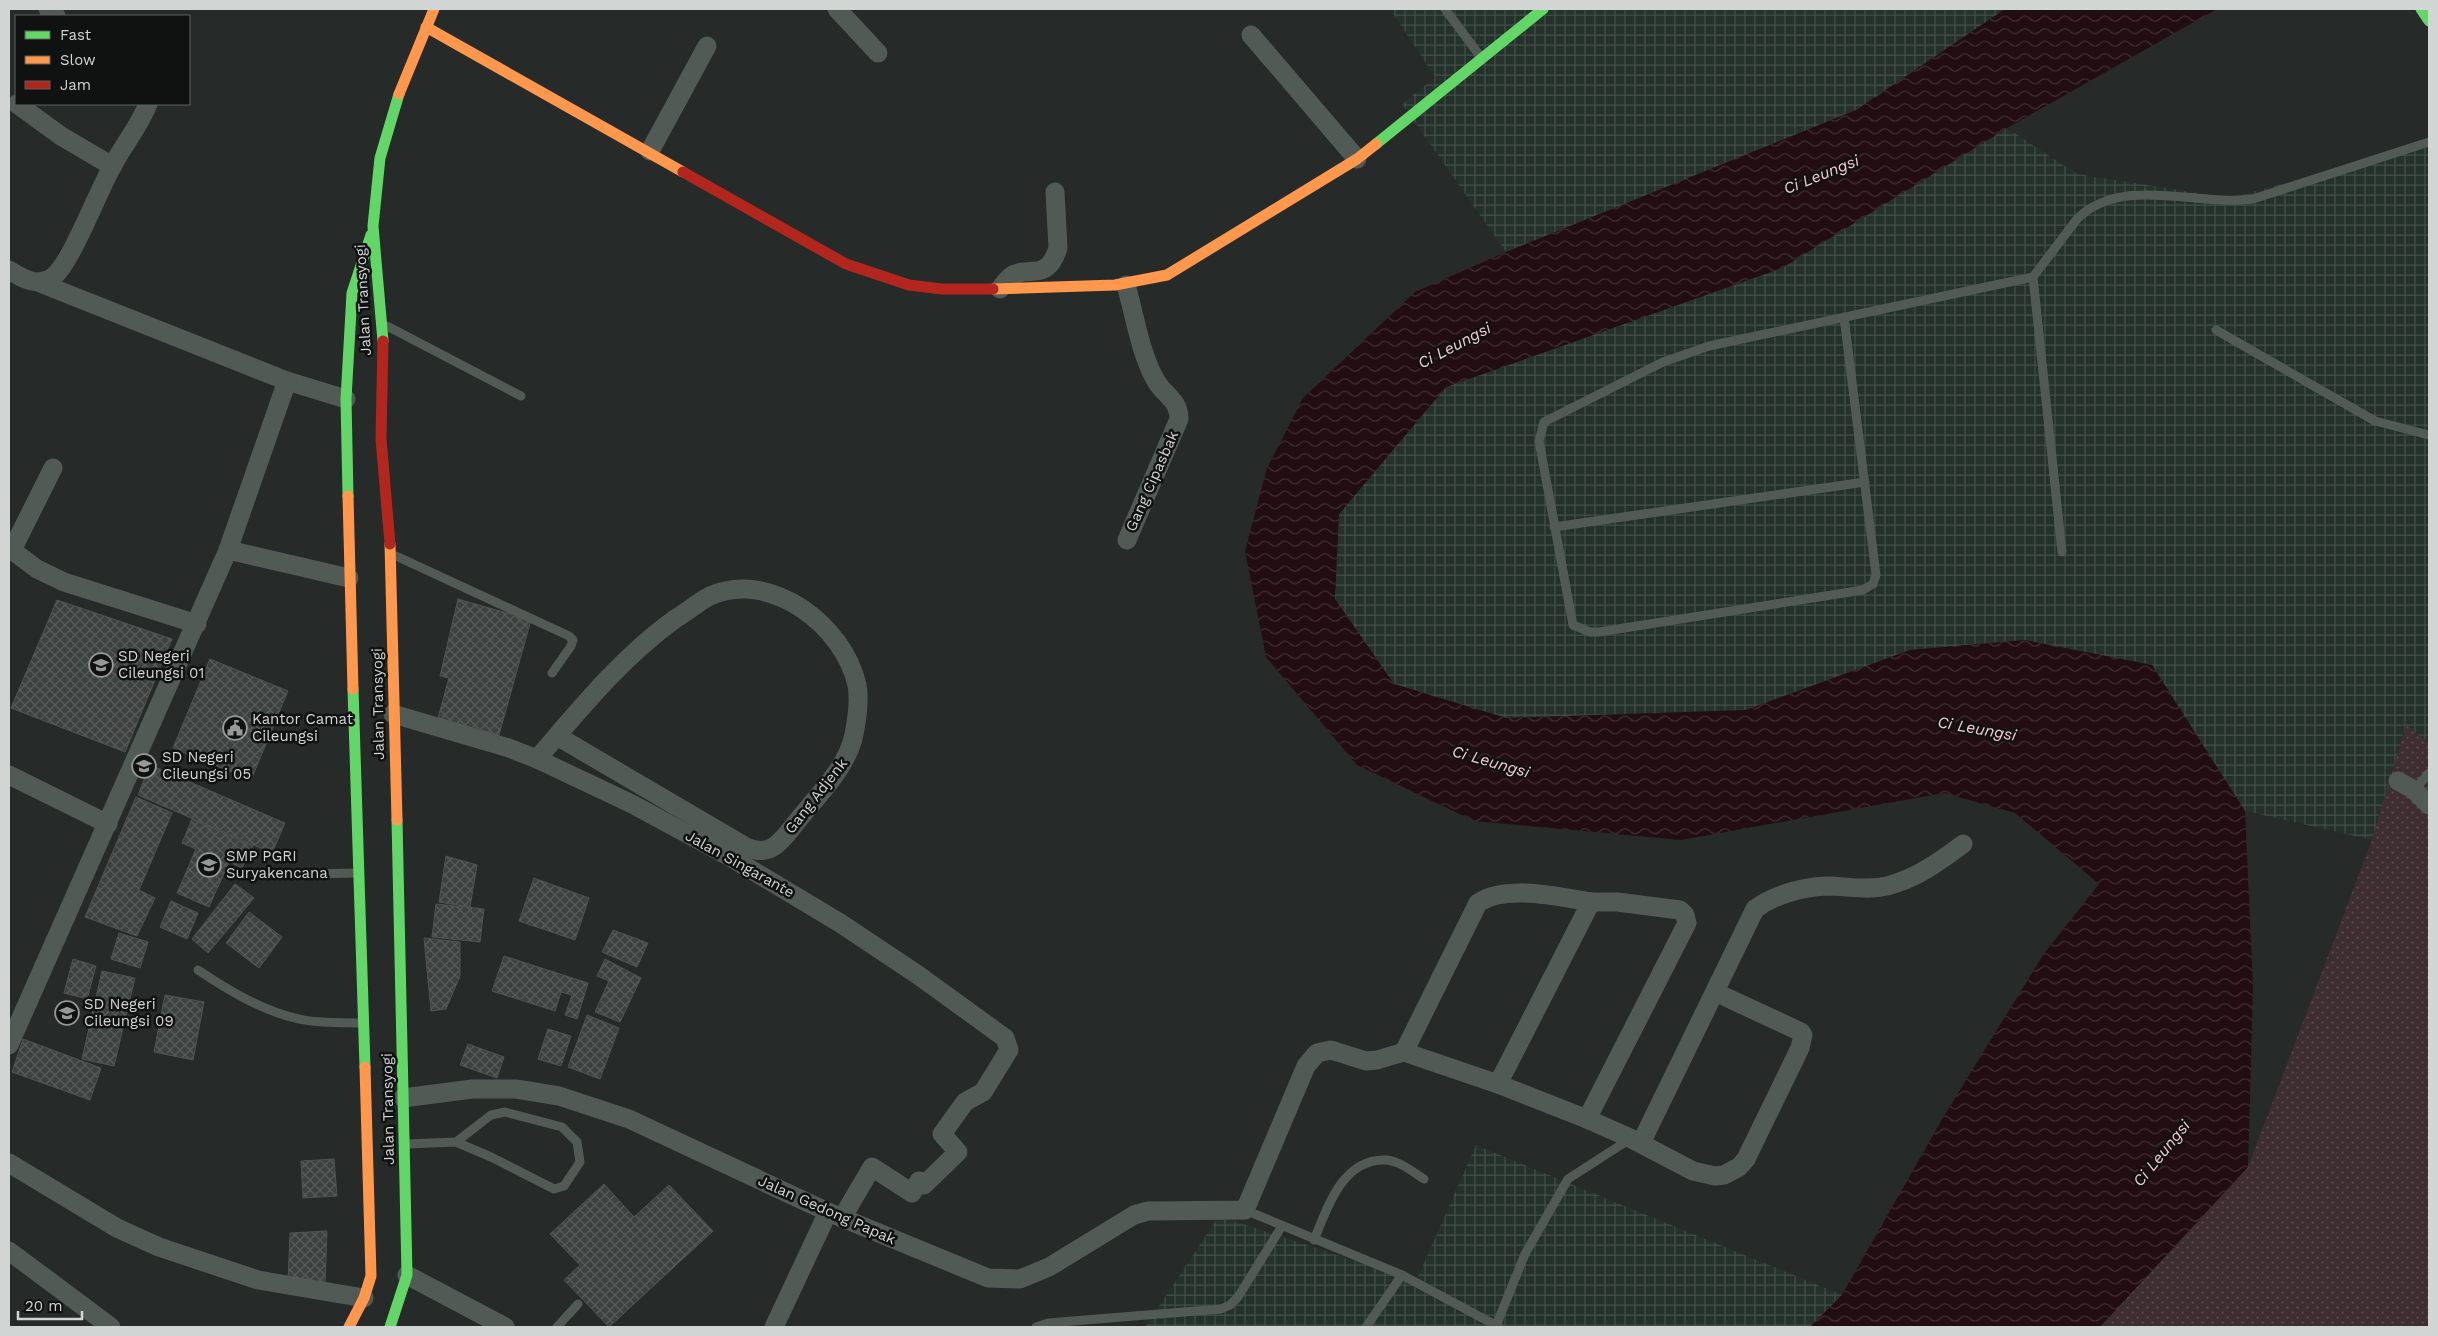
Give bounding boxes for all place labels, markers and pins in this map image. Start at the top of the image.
place label: SD Negeri Cileungsi 01 [118,647,204,682]
school or university icon: SD Negeri Cileungsi 01 [88,652,114,678]
place label: Kantor Camat Cileungsi [252,710,354,745]
public building icon: Kantor Camat Cileungsi [222,715,248,741]
place label: SD Negeri Cileungsi 05 [162,748,251,783]
school or university icon: SD Negeri Cileungsi 05 [131,753,157,779]
place label: SMP PGRI Suryakencana [226,847,328,882]
school or university icon: SMP PGRI Suryakencana [196,852,222,878]
place label: SD Negeri Cileungsi 09 [84,995,174,1030]
school or university icon: SD Negeri Cileungsi 09 [54,1000,80,1026]

